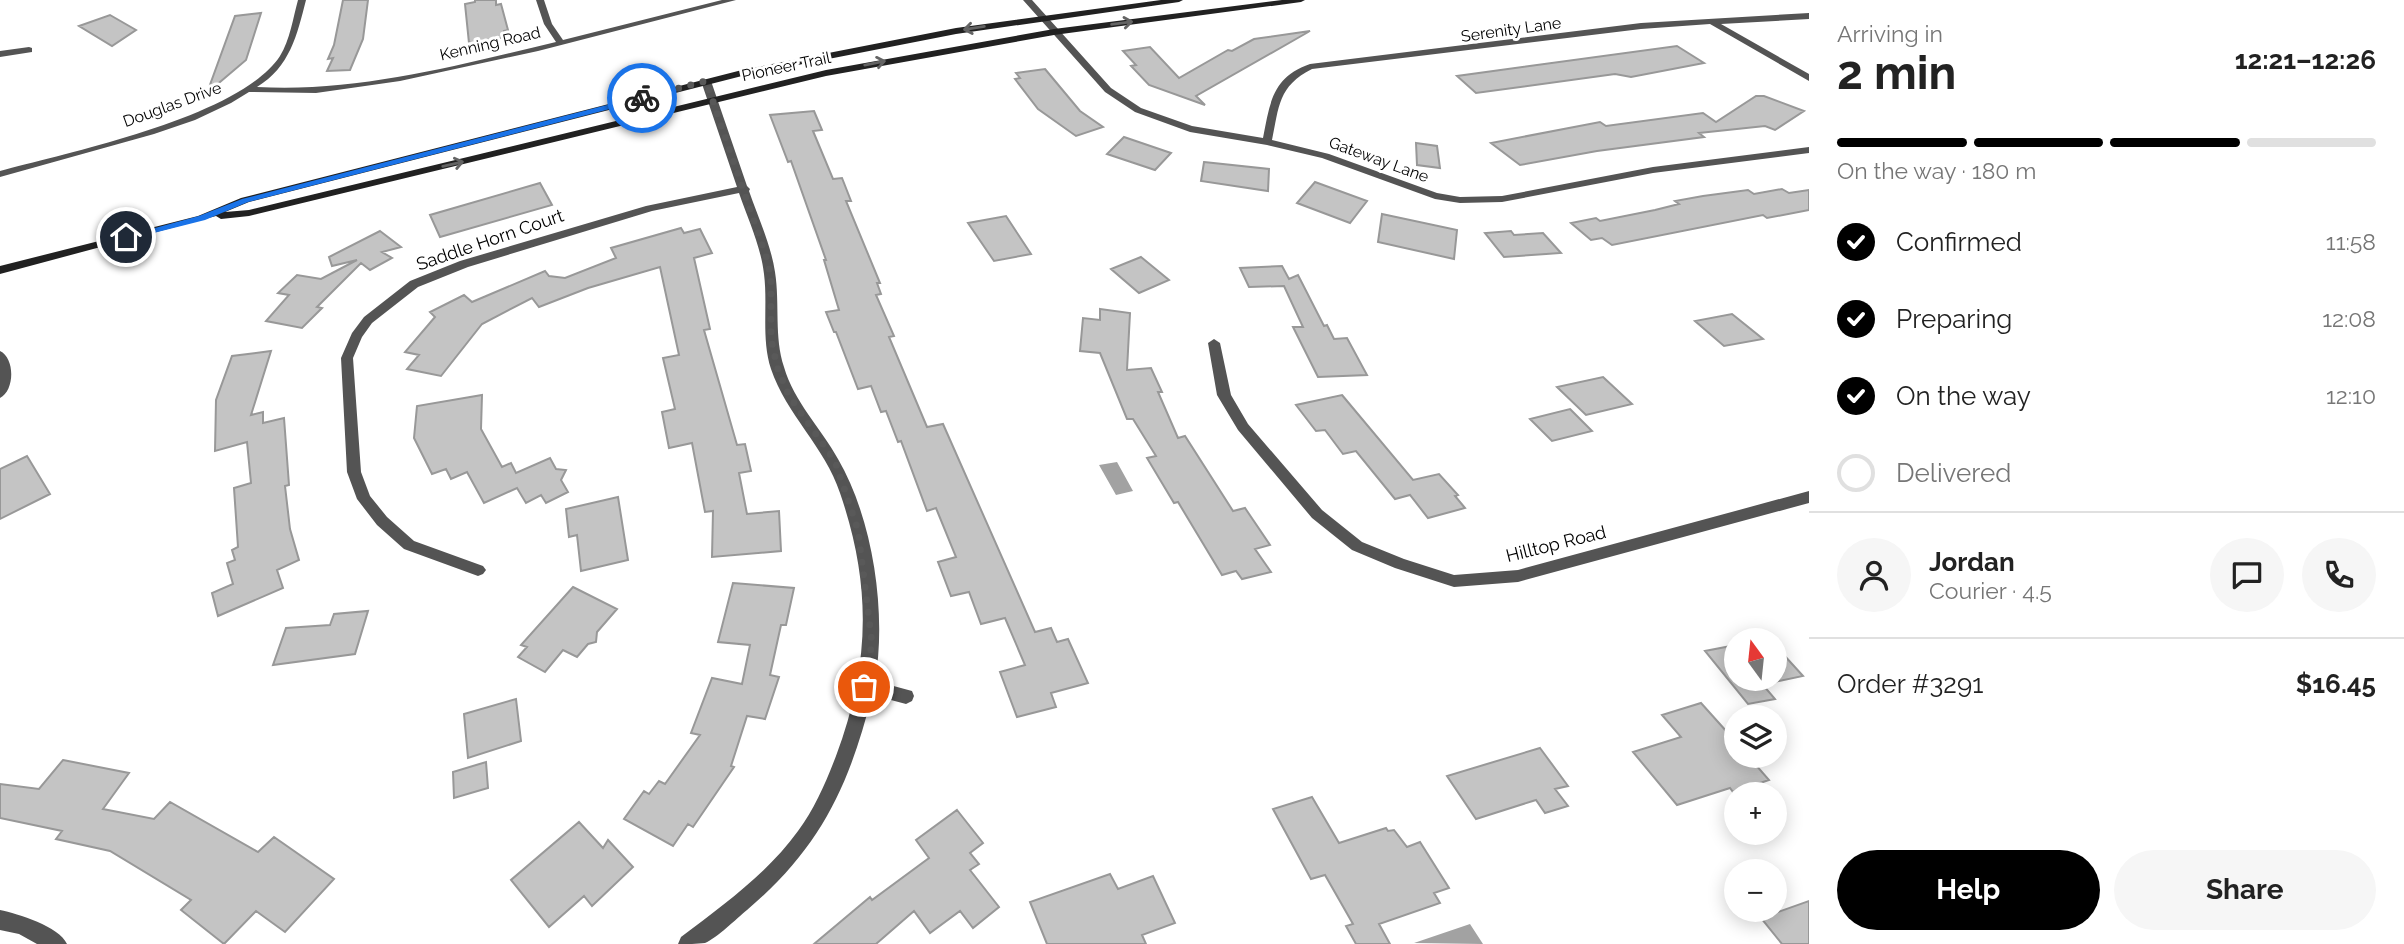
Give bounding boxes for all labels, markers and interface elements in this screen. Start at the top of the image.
street label: Serenity Lane [1460,13,1562,46]
one-way arrow [1110,16,1133,29]
text: Arriving in [1837,20,1943,47]
one-way arrow [964,22,986,35]
street label: Kenning Road [438,23,542,64]
text: 12:21–12:26 [2235,45,2376,75]
text: 2 min [1837,46,1956,100]
street label: Pioneer Trail [740,48,833,85]
one-way arrow [863,55,886,69]
courier [607,63,677,133]
street label: Douglas Drive [120,78,224,131]
icon: bike [623,79,661,117]
street label: Gateway Lane [1326,133,1431,186]
one-way arrow [441,157,464,171]
text: On the way · 180 m [1837,157,2036,184]
street label: Saddle Horn Court [413,204,566,275]
pin [96,207,156,267]
icon: home [107,218,145,256]
icon: check [1837,223,1875,261]
text: Confirmed [1896,227,2022,257]
text: 11:58 [2326,228,2376,255]
icon: check [1837,300,1875,338]
text: Preparing [1896,304,2012,334]
text: 12:08 [2322,305,2376,332]
icon: check [1837,377,1875,415]
text: On the way [1896,381,2031,411]
text: 12:10 [2326,382,2376,409]
text: Delivered [1896,458,2011,488]
street label: Hilltop Road [1504,521,1608,566]
button: person [1837,538,1911,612]
button: chat [2210,538,2284,612]
button: phone [2302,538,2376,612]
text: Jordan [1929,547,2015,577]
text: Courier · 4.5 [1929,577,2052,604]
north arrow [1724,628,1787,691]
map controls [1724,628,1787,922]
pin [834,657,894,717]
icon: bag [845,668,883,706]
text: Order #3291 [1837,669,1983,699]
text: $16.45 [2296,669,2376,699]
button: layers [1724,705,1787,768]
button: + [1724,782,1787,845]
button: Help [1837,850,2100,930]
button: Share [2114,850,2376,930]
button: − [1724,859,1787,922]

